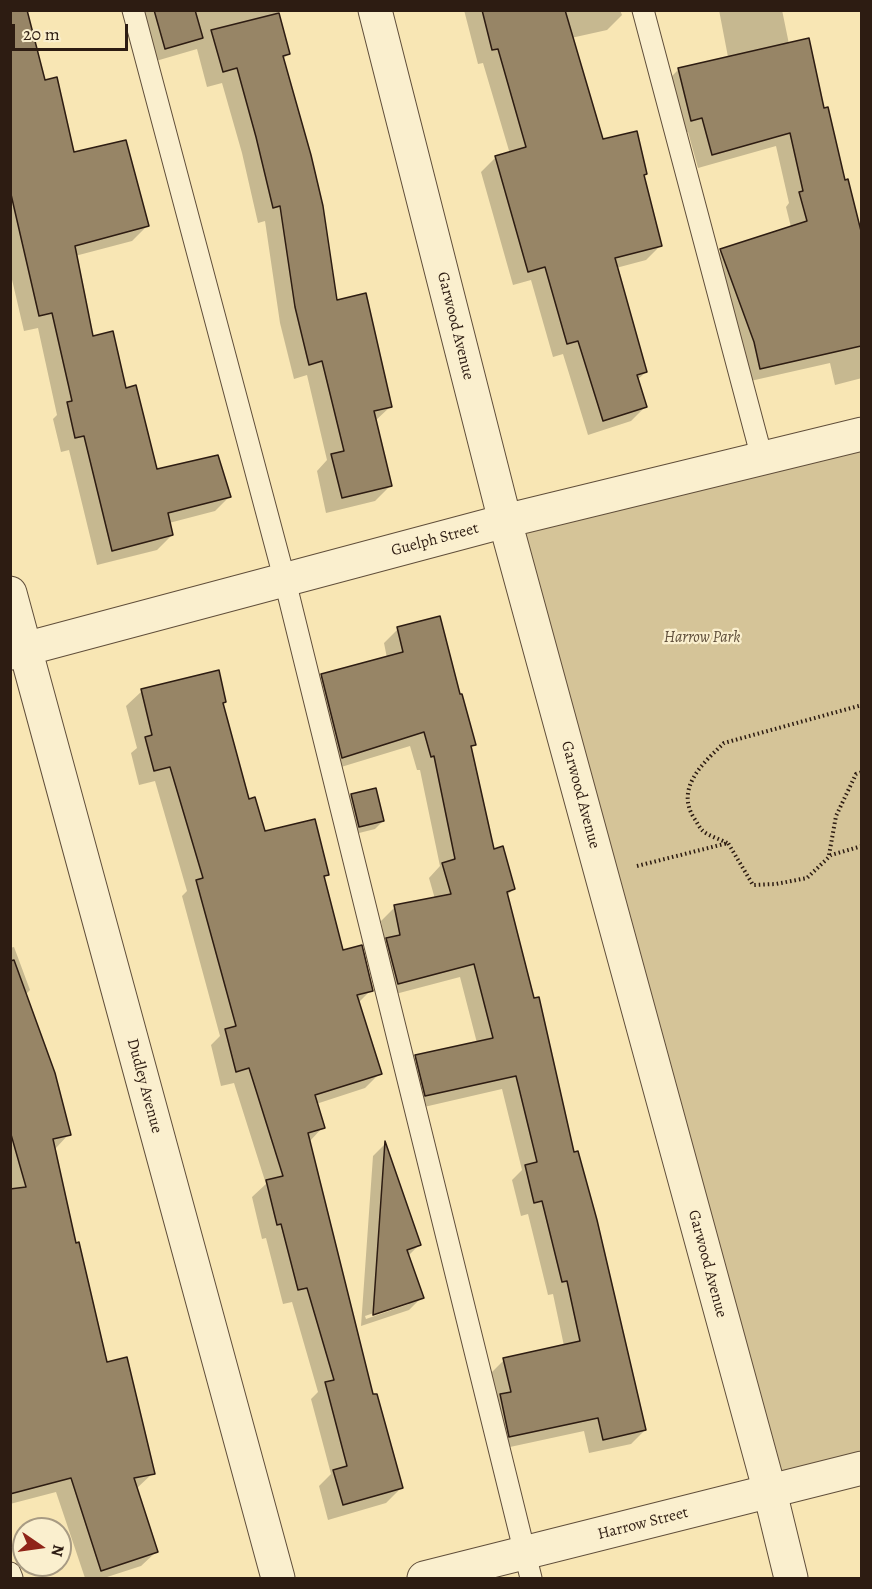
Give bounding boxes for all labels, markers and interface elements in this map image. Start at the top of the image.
scale bar [15,12,130,50]
text: 20 m [23,22,60,46]
street label: Garwood Avenue [432,270,478,382]
street label: Guelph Street [389,519,481,561]
park label: Harrow Park [664,628,740,648]
street label: Garwood Avenue [556,739,604,851]
street label: Dudley Avenue [122,1036,166,1136]
street label: Garwood Avenue [683,1208,731,1320]
street label: Harrow Street [596,1503,690,1545]
north arrow [12,1517,72,1577]
text: N [46,1542,70,1559]

